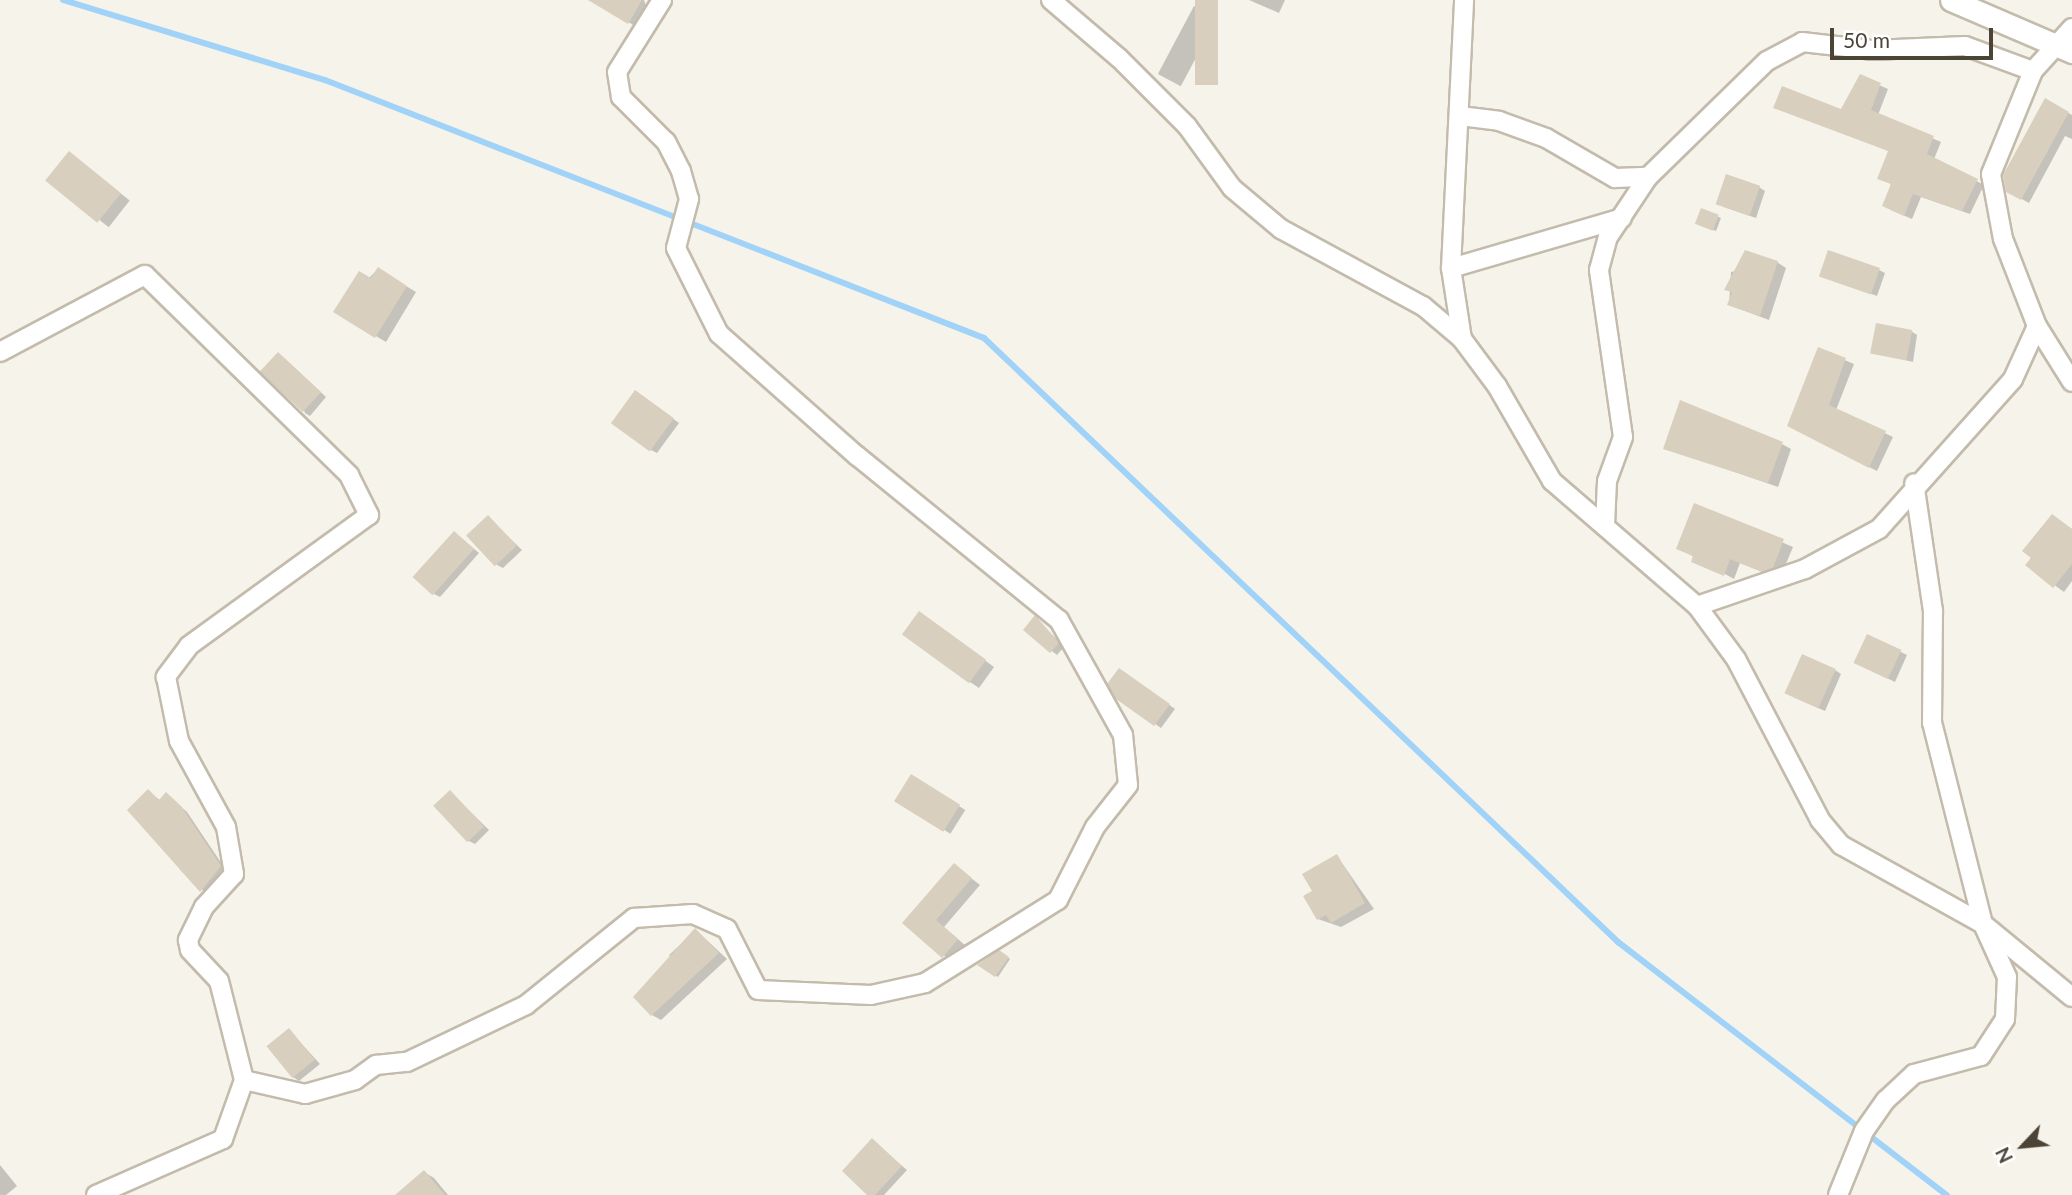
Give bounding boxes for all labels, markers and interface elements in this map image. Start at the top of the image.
scale bar [1834,14,1997,58]
text: 50 m [1843,27,1890,52]
north arrow [1988,1111,2058,1181]
text: N [1990,1144,2017,1167]

